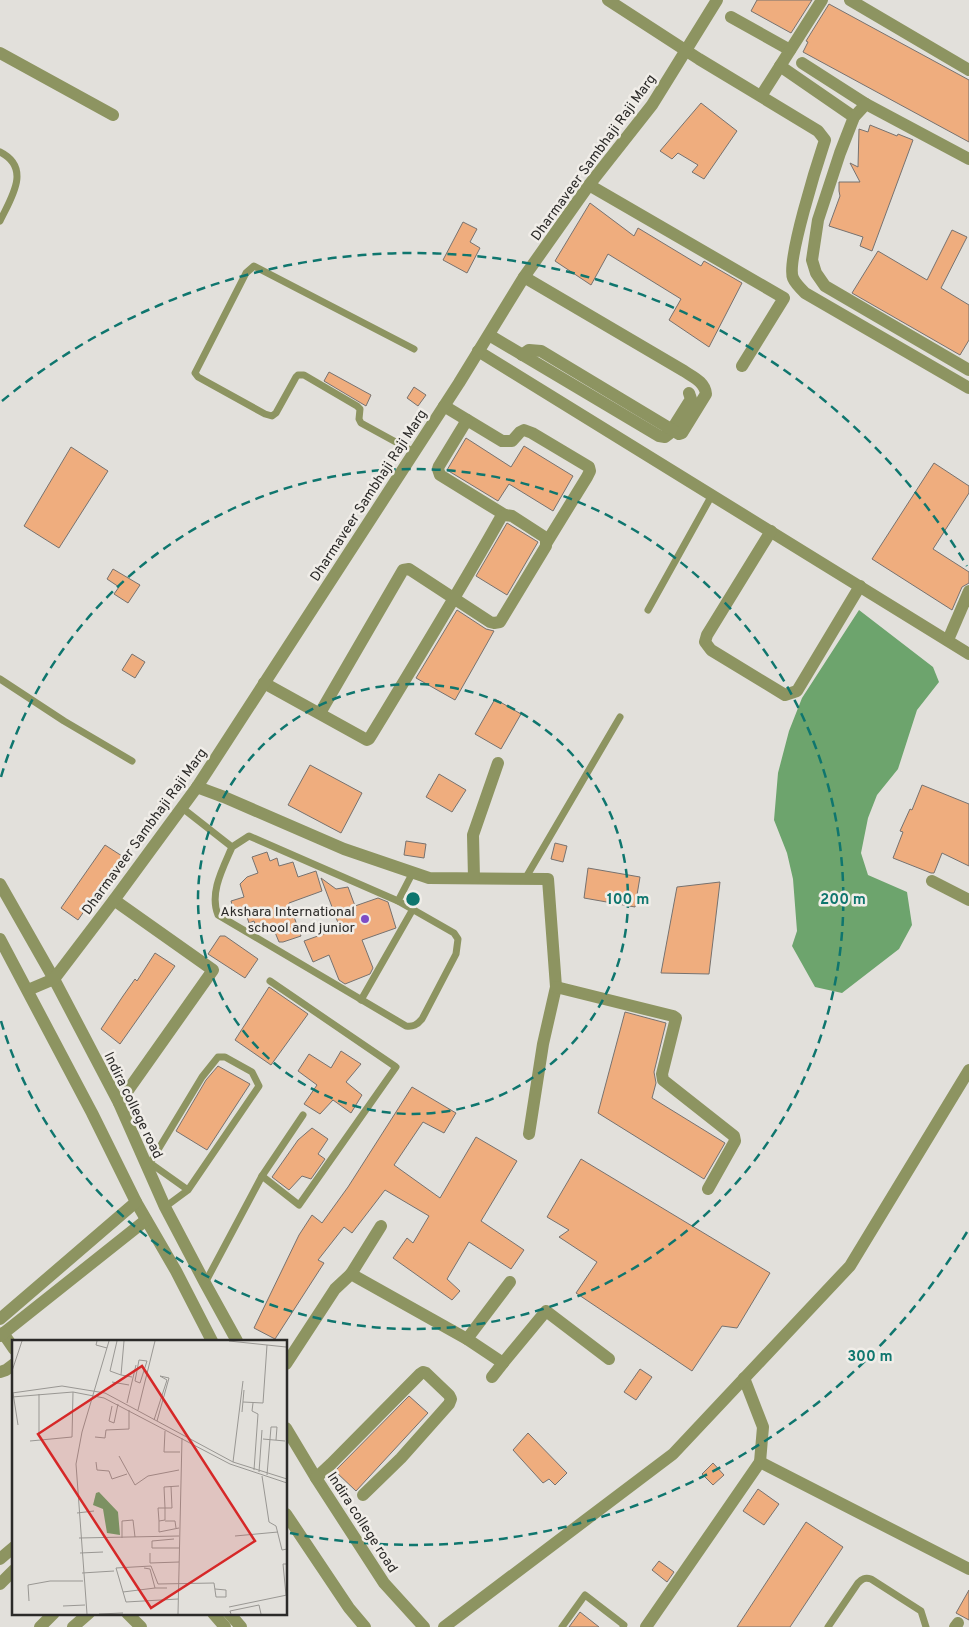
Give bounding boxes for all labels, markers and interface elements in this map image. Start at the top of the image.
street label: Dharmaveer Sambhaji Raji Marg [528,71,660,244]
street label: Dharmaveer Sambhaji Raji Marg [307,407,431,585]
street label: Dharmaveer Sambhaji Raji Marg [79,745,211,918]
centre of rings [404,890,422,908]
text: 100 m [607,891,649,910]
text: 200 m [820,891,866,910]
place label: Akshara International school and junior [220,904,356,937]
marker: Akshara International school and junior [359,913,371,925]
street label: Indira college road [99,1050,166,1162]
inset map [12,1340,288,1614]
text: 300 m [847,1348,893,1367]
street label: Indira college road [323,1469,401,1576]

